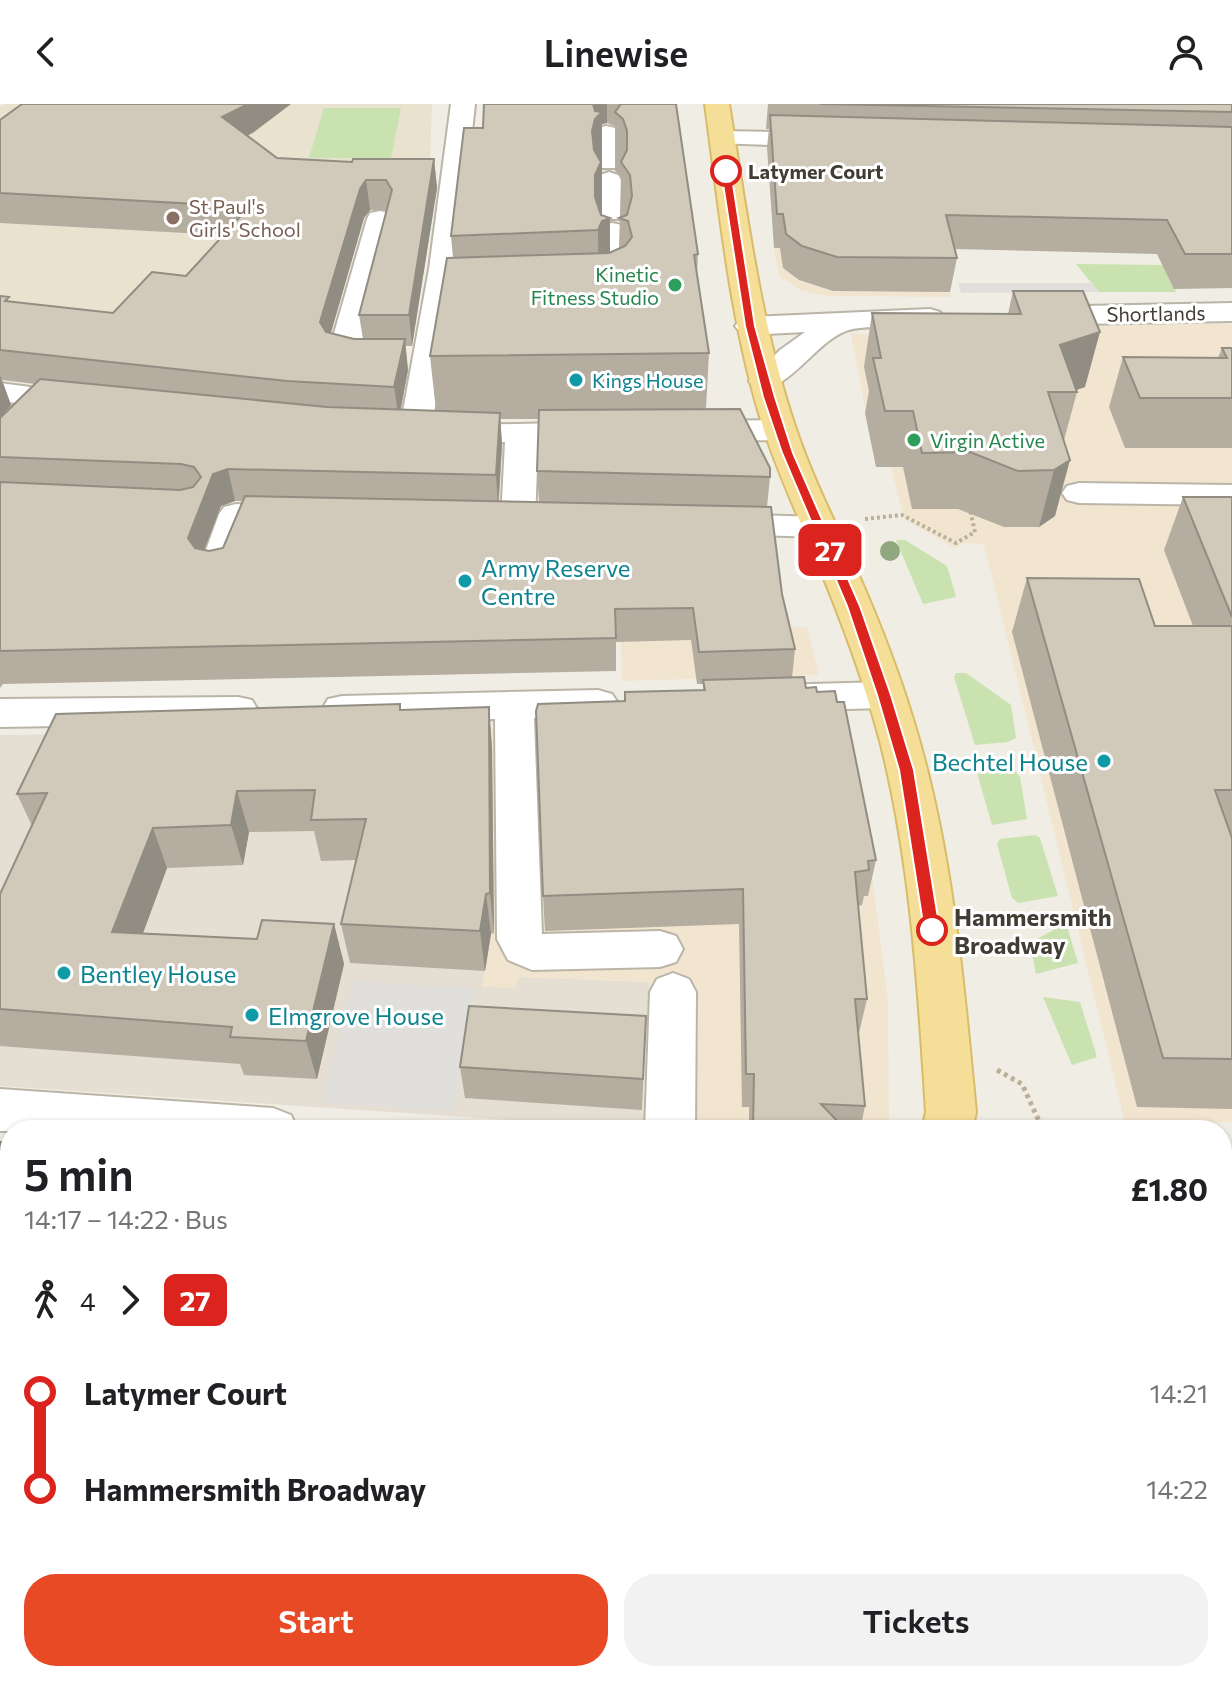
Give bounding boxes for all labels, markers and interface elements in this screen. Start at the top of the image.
icon: back [24,30,68,74]
text: Linewise [544,30,688,74]
icon: person [1164,30,1208,74]
marker: Latymer Court [711,156,741,186]
place label: Latymer Court [748,159,883,183]
place label: St Paul's Girls' School [189,194,301,241]
marker: St Paul's Girls' School [164,209,182,227]
place label: Kinetic Fitness Studio [531,262,659,309]
marker: Kinetic Fitness Studio [666,276,684,294]
street label: Shortlands [1106,300,1206,326]
place label: Kings House [592,368,704,392]
marker: Kings House [567,371,585,389]
place label: Virgin Active [930,428,1045,452]
marker: Virgin Active [905,431,923,449]
line badge: 27 [794,524,866,576]
text: 27 [814,533,846,567]
place label: Army Reserve Centre [481,553,631,610]
marker: Army Reserve Centre [456,572,474,590]
place label: Bechtel House [932,747,1088,776]
marker: Bechtel House [1095,752,1113,770]
place label: Hammersmith Broadway [954,902,1112,959]
marker: Hammersmith Broadway [917,915,947,945]
place label: Bentley House [80,959,237,988]
marker: Bentley House [55,964,73,982]
place label: Elmgrove House [268,1001,444,1030]
marker: Elmgrove House [243,1006,261,1024]
text: 5 min [24,1146,134,1200]
text: £1.80 [1131,1170,1208,1207]
text: 14:17 – 14:22 · Bus [24,1203,228,1234]
icon: walk [24,1278,68,1322]
icon: forward [108,1278,152,1322]
text: 27 [180,1283,211,1317]
text: 4 [80,1285,96,1316]
text: Latymer Court [84,1374,287,1411]
text: 14:21 [1150,1377,1208,1408]
text: Hammersmith Broadway [84,1470,426,1507]
text: 14:22 [1146,1473,1208,1504]
button: Start [24,1574,608,1666]
button: Tickets [624,1574,1208,1666]

